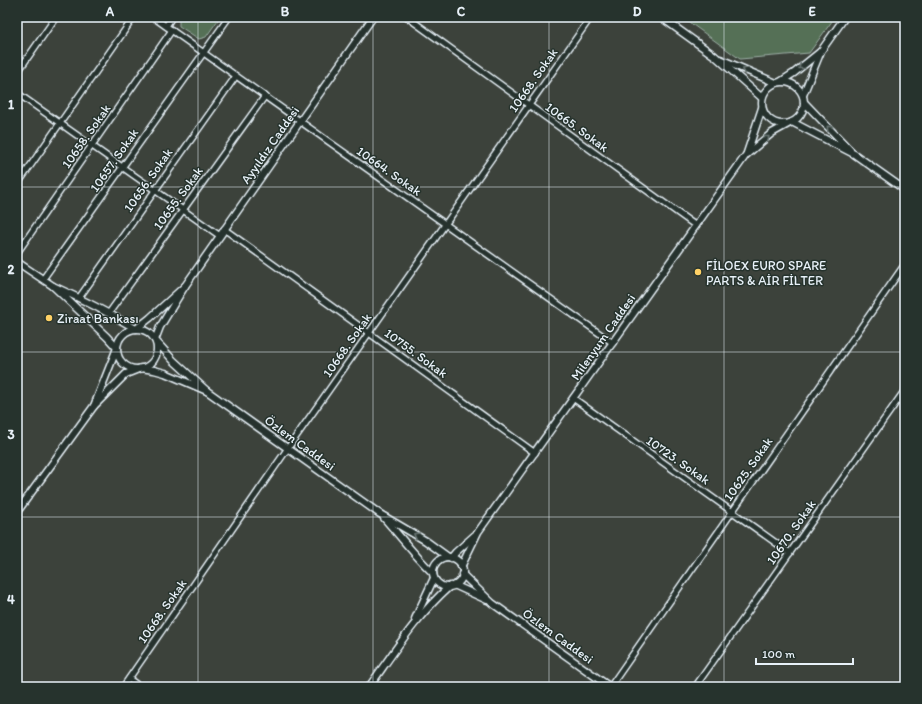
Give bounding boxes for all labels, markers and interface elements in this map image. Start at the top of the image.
text: A [105,4,115,19]
text: B [281,4,290,19]
text: C [457,4,466,19]
text: D [633,4,642,19]
text: E [808,4,816,19]
street label: 10668. Sokak [505,45,561,115]
one-way arrow [799,63,806,70]
one-way arrow [742,66,749,74]
text: 1 [8,97,14,112]
street label: 10665. Sokak [542,99,612,155]
street label: 10658. Sokak [58,101,114,171]
street label: Ayyıldız Caddesi [238,103,302,187]
street label: 10657. Sokak [87,125,142,195]
one-way arrow [826,125,834,133]
one-way arrow [762,135,770,142]
street label: 10664. Sokak [354,143,424,199]
street label: 10656. Sokak [121,145,176,215]
street label: 10655. Sokak [150,163,206,233]
place label: FİLOEX EURO SPARE PARTS & AİR FİLTER [706,258,826,288]
text: 2 [8,262,15,277]
marker: FİLOEX EURO SPARE PARTS & AİR FİLTER [693,267,703,277]
street label: Milenyum Caddesi [568,291,638,383]
street label: 10668. Sokak [319,310,375,380]
place label: Ziraat Bankası [57,311,139,326]
marker: Ziraat Bankası [44,313,54,323]
street label: 10755. Sokak [382,325,451,381]
street label: Özlem Caddesi [262,412,338,474]
text: 3 [7,427,15,442]
street label: 10723. Sokak [643,433,713,488]
street label: 10625. Sokak [721,434,776,504]
street label: 10670. Sokak [763,497,819,567]
one-way arrow [413,532,420,540]
street label: 10668. Sokak [134,576,190,646]
text: 4 [7,592,15,607]
street label: Özlem Caddesi [520,605,596,667]
scale bar [756,640,853,666]
text: 100 m [762,647,795,661]

